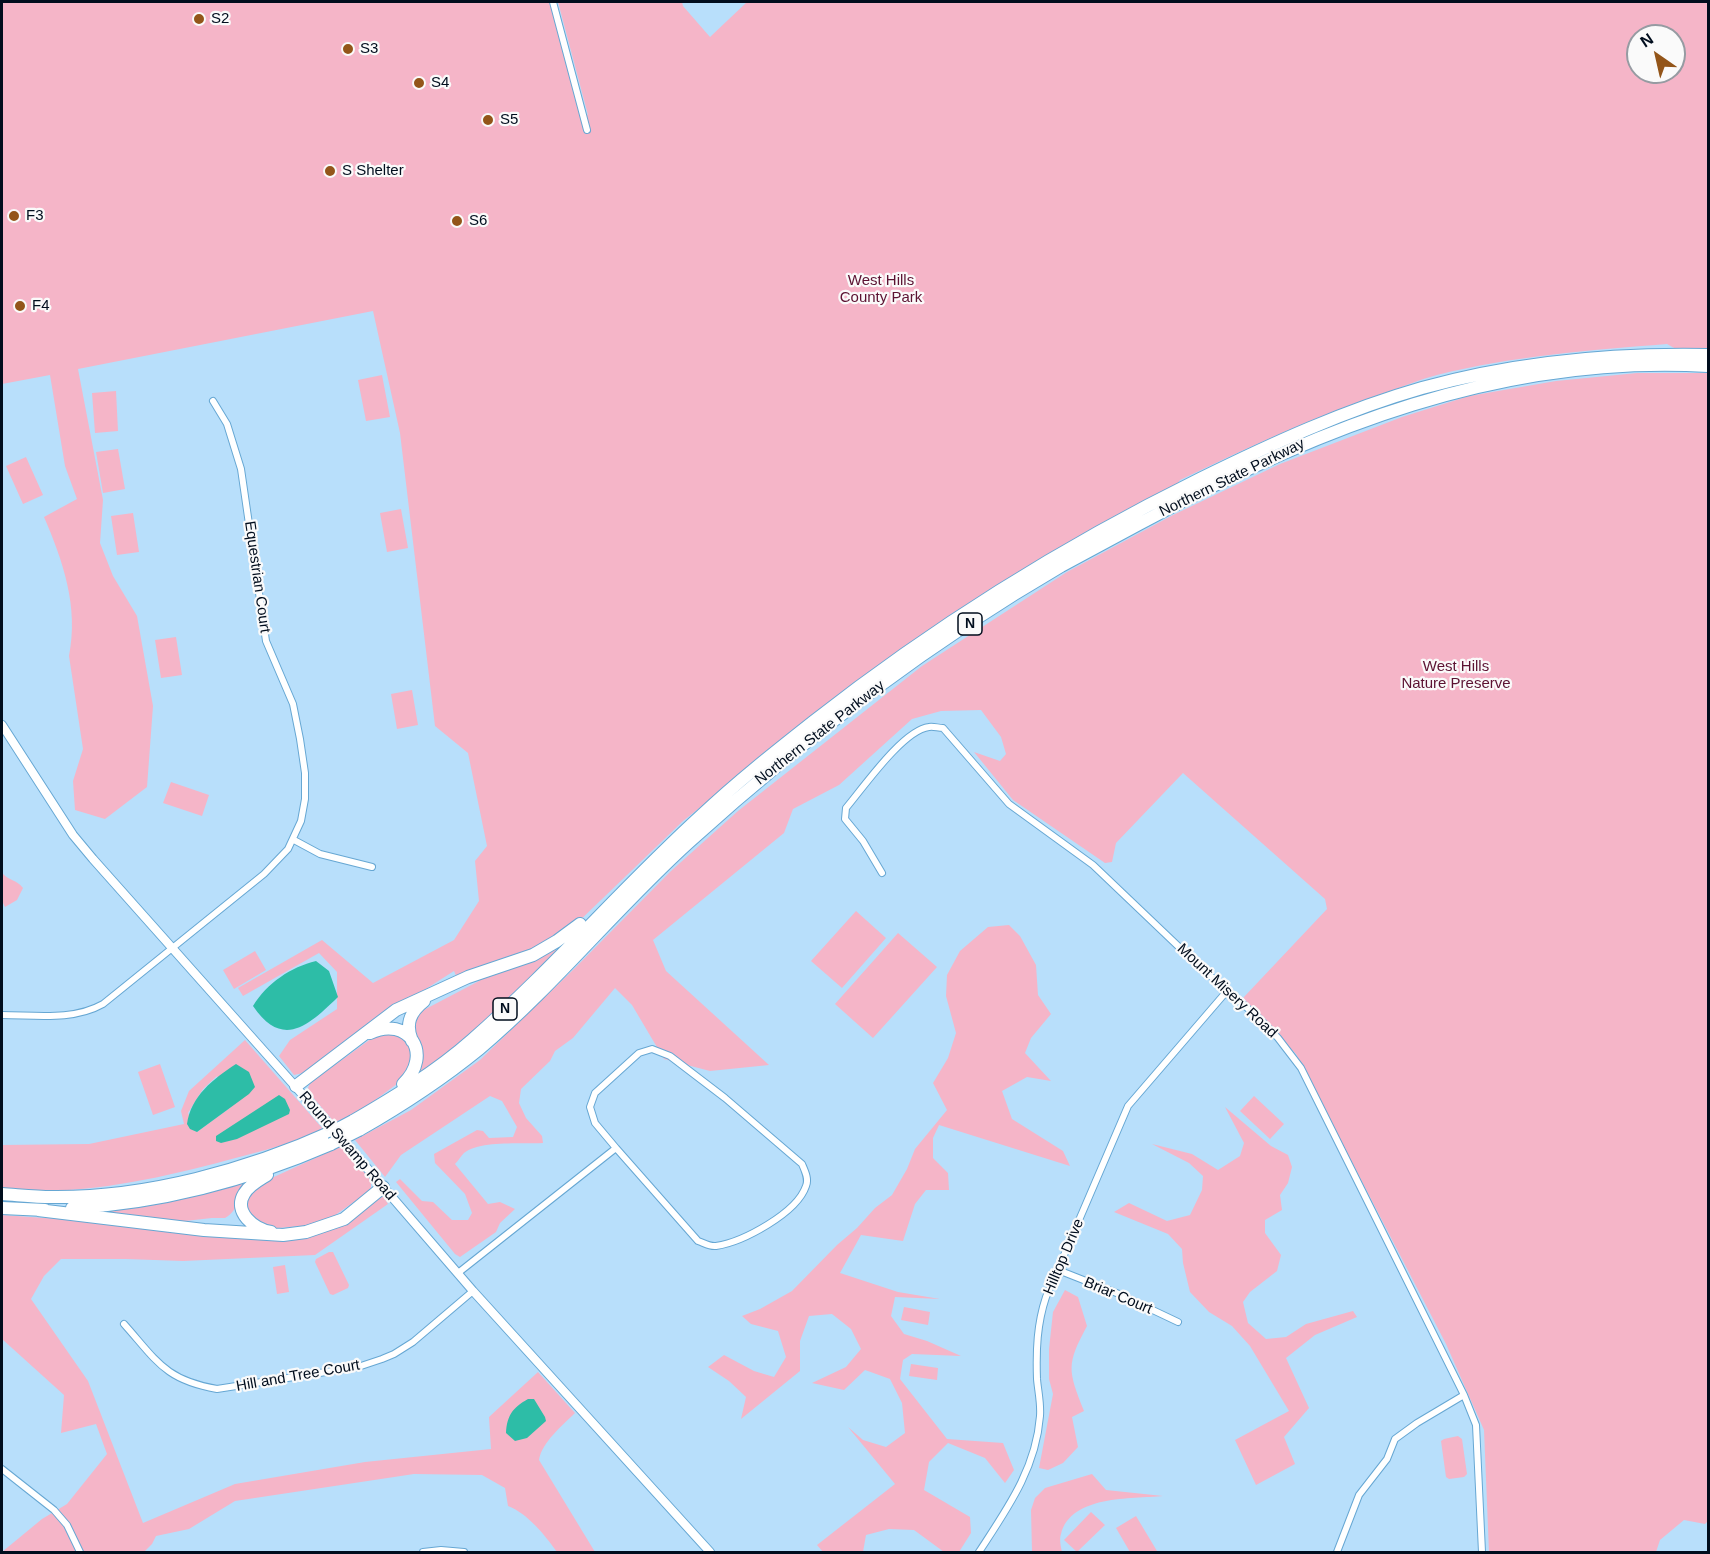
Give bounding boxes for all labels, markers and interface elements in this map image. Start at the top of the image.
place label: S2 [211,10,229,28]
marker: S2 [192,12,206,26]
north arrow [1626,24,1686,84]
text: N [1637,30,1656,51]
place label: S3 [360,40,378,58]
marker: S3 [341,42,355,56]
place label: S4 [431,74,449,92]
marker: S4 [412,76,426,90]
place label: S5 [500,111,518,129]
marker: S5 [481,113,495,127]
place label: S Shelter [342,162,404,180]
marker: S Shelter [323,164,337,178]
place label: F3 [26,207,44,225]
marker: F3 [7,209,21,223]
place label: S6 [469,212,487,230]
marker: S6 [450,214,464,228]
park label: West Hills County Park [840,272,922,307]
place label: F4 [32,297,50,315]
marker: F4 [13,299,27,313]
street label: Northern State Parkway [1156,435,1308,521]
street label: Equestrian Court [240,520,274,634]
road number: N [958,613,982,635]
park label: West Hills Nature Preserve [1401,658,1511,693]
street label: Northern State Parkway [752,677,888,789]
street label: Mount Misery Road [1173,940,1281,1042]
road number: N [493,998,517,1020]
street label: Round Swamp Road [295,1088,399,1204]
street label: Hilltop Drive [1040,1216,1088,1298]
street label: Briar Court [1081,1274,1155,1318]
street label: Hill and Tree Court [235,1356,361,1396]

